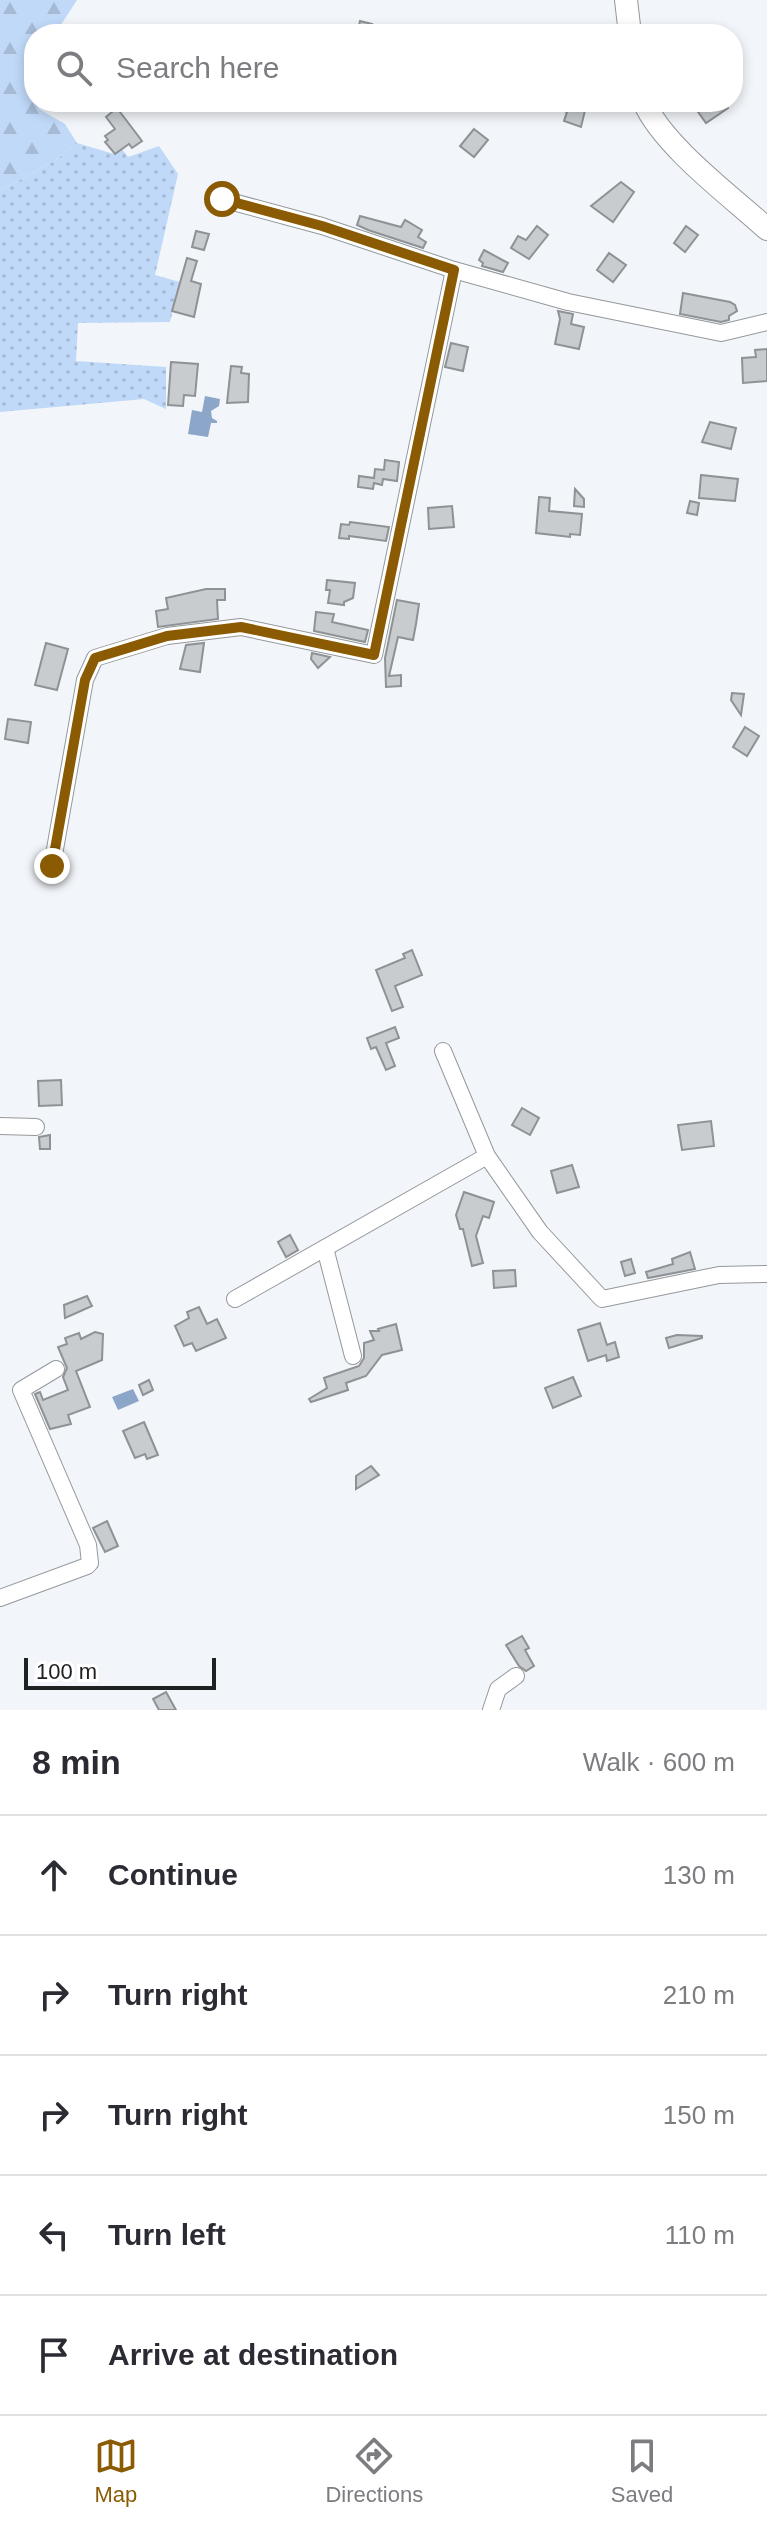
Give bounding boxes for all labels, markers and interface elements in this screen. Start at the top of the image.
search box [24,24,743,112]
icon: search [52,46,96,90]
text: Search here [116,51,279,84]
route start [204,181,240,217]
route end [34,848,70,884]
scale bar [24,1654,216,1690]
text: 100 m [36,1659,97,1684]
text: 8 min [32,1743,121,1781]
text: Walk · 600 m [583,1747,735,1777]
icon: ahead [32,1853,76,1897]
text: Continue [108,1858,238,1891]
text: 130 m [663,1860,735,1890]
icon: right [32,1973,76,2017]
text: Turn right [108,1978,247,2011]
text: 210 m [663,1980,735,2010]
icon: right [32,2093,76,2137]
text: Turn right [108,2098,247,2131]
text: 150 m [663,2100,735,2130]
icon: left [32,2213,76,2257]
text: Turn left [108,2218,226,2251]
text: 110 m [665,2220,735,2250]
icon: arrive [32,2333,76,2377]
text: Arrive at destination [108,2338,398,2371]
tab: Map [94,2434,138,2508]
tab: Directions [325,2434,423,2508]
tab: Saved [611,2434,673,2508]

